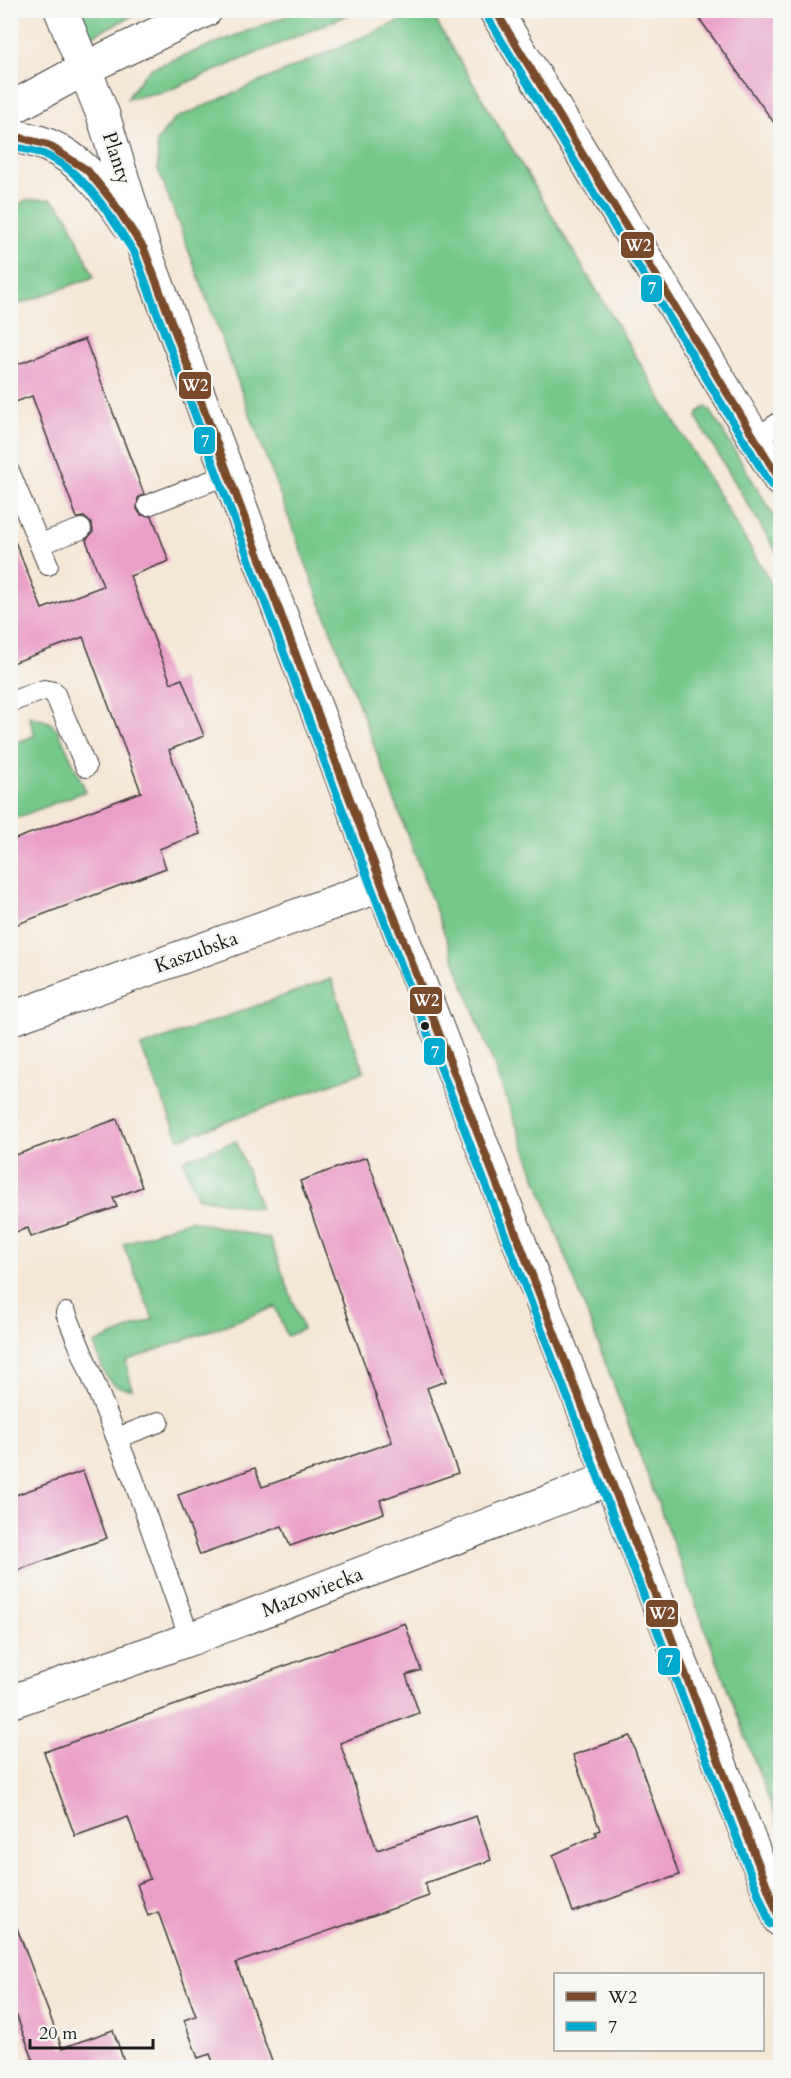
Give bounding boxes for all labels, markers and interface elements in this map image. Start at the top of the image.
street label: Planty [96,128,138,188]
line badge: W2 [620,231,655,259]
text: W2 [624,235,651,257]
line badge: 7 [640,274,663,303]
text: 7 [648,278,656,300]
line badge: W2 [178,371,212,400]
text: W2 [181,375,208,397]
line badge: 7 [193,426,216,455]
text: 7 [201,431,209,453]
street label: Kaszubska [151,924,242,980]
line badge: W2 [409,986,443,1015]
text: W2 [412,990,439,1012]
unlabelled marker [419,1020,431,1032]
line badge: 7 [423,1037,446,1066]
text: 7 [431,1042,439,1064]
street label: Mazowiecka [257,1560,367,1624]
line badge: W2 [645,1599,679,1628]
text: W2 [648,1603,675,1625]
line badge: 7 [657,1647,681,1676]
text: 7 [665,1651,673,1673]
legend [554,1973,764,2051]
text: W2 [607,1985,637,2010]
scale bar [30,2012,153,2050]
text: 7 [608,2015,617,2040]
text: 20 m [39,2021,78,2046]

